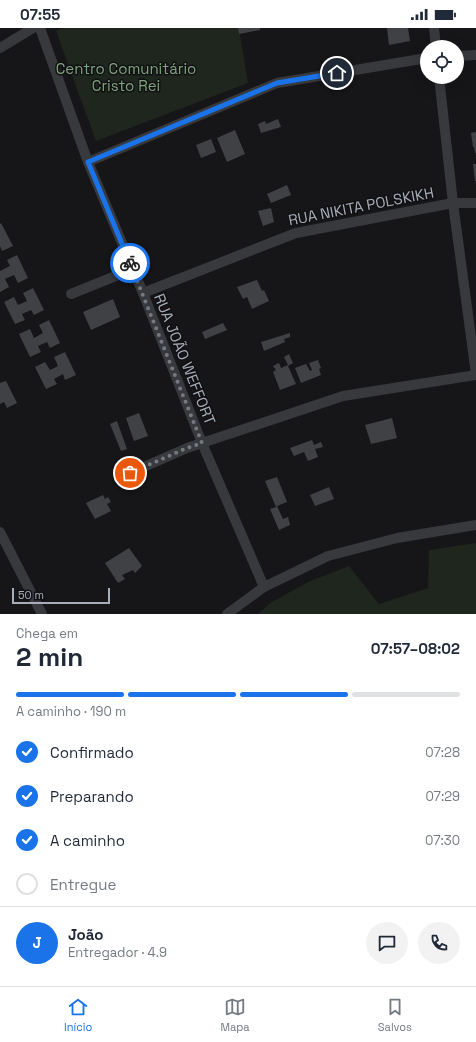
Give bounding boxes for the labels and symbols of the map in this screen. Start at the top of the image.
pin [320,56,354,90]
park label: Centro Comunitário Cristo Rei [56,59,196,95]
street label: RUA NIKITA POLSKIKH [287,183,435,229]
courier [110,243,150,283]
street label: RUA JOÃO WEFFORT [150,291,220,428]
pin [113,456,147,490]
scale bar [12,586,110,605]

